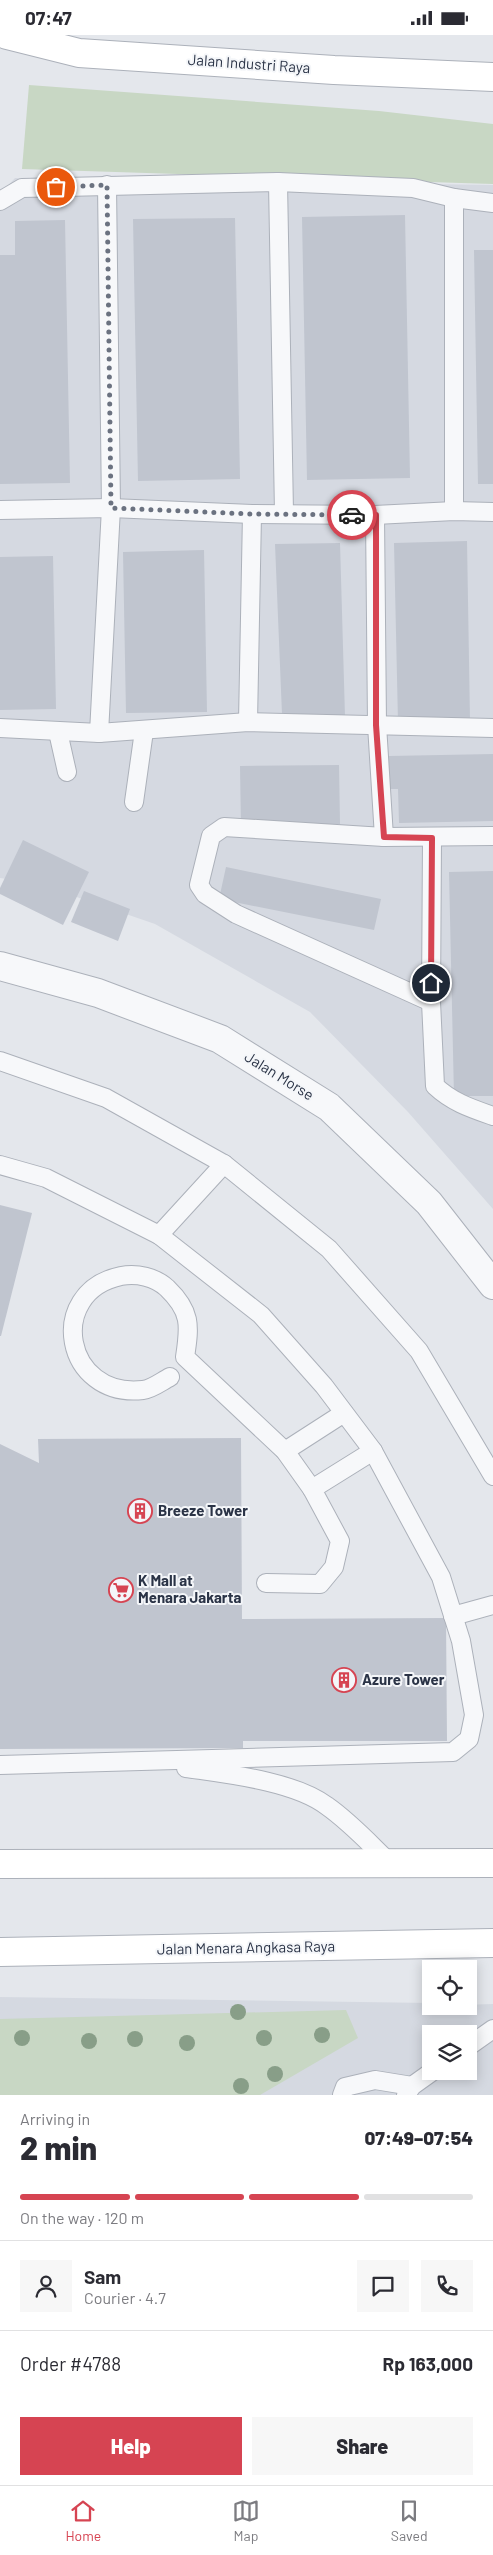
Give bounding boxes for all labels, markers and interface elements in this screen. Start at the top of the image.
text: 07:47 [25,6,72,29]
street label: Jalan Industri Raya [187,50,311,76]
pin [35,166,77,208]
icon: bag [42,173,70,201]
courier [327,490,377,540]
icon: car [338,501,366,529]
pin [410,962,452,1004]
icon: home [417,969,445,997]
street label: Jalan Morse [242,1047,317,1103]
building icon: Breeze Tower [127,1498,153,1524]
place label: Breeze Tower [158,1501,248,1519]
place label: K Mall at Menara Jakarta [138,1571,241,1606]
supermarket icon: K Mall at Menara Jakarta [108,1577,134,1603]
building icon: Azure Tower [331,1667,357,1693]
place label: Azure Tower [362,1670,445,1688]
street label: Jalan Menara Angkasa Raya [157,1936,335,1958]
map controls [422,1960,477,2080]
button: locate [422,1960,477,2015]
button: layers [422,2025,477,2080]
text: Arriving in [20,2109,90,2128]
text: 07:49–07:54 [364,2126,473,2149]
text: 2 min [20,2128,97,2166]
text: On the way · 120 m [20,2208,144,2227]
button: person [20,2260,72,2312]
button: chat [357,2260,409,2312]
button: phone [421,2260,473,2312]
text: Sam [84,2265,121,2288]
text: Courier · 4.7 [84,2288,166,2307]
text: Order #4788 [20,2352,121,2375]
text: Rp 163,000 [383,2352,473,2375]
button: Help [20,2417,242,2475]
button: Share [252,2417,473,2475]
tab: Home [65,2497,101,2544]
tab: Map [232,2497,260,2544]
tab: Saved [391,2497,428,2544]

